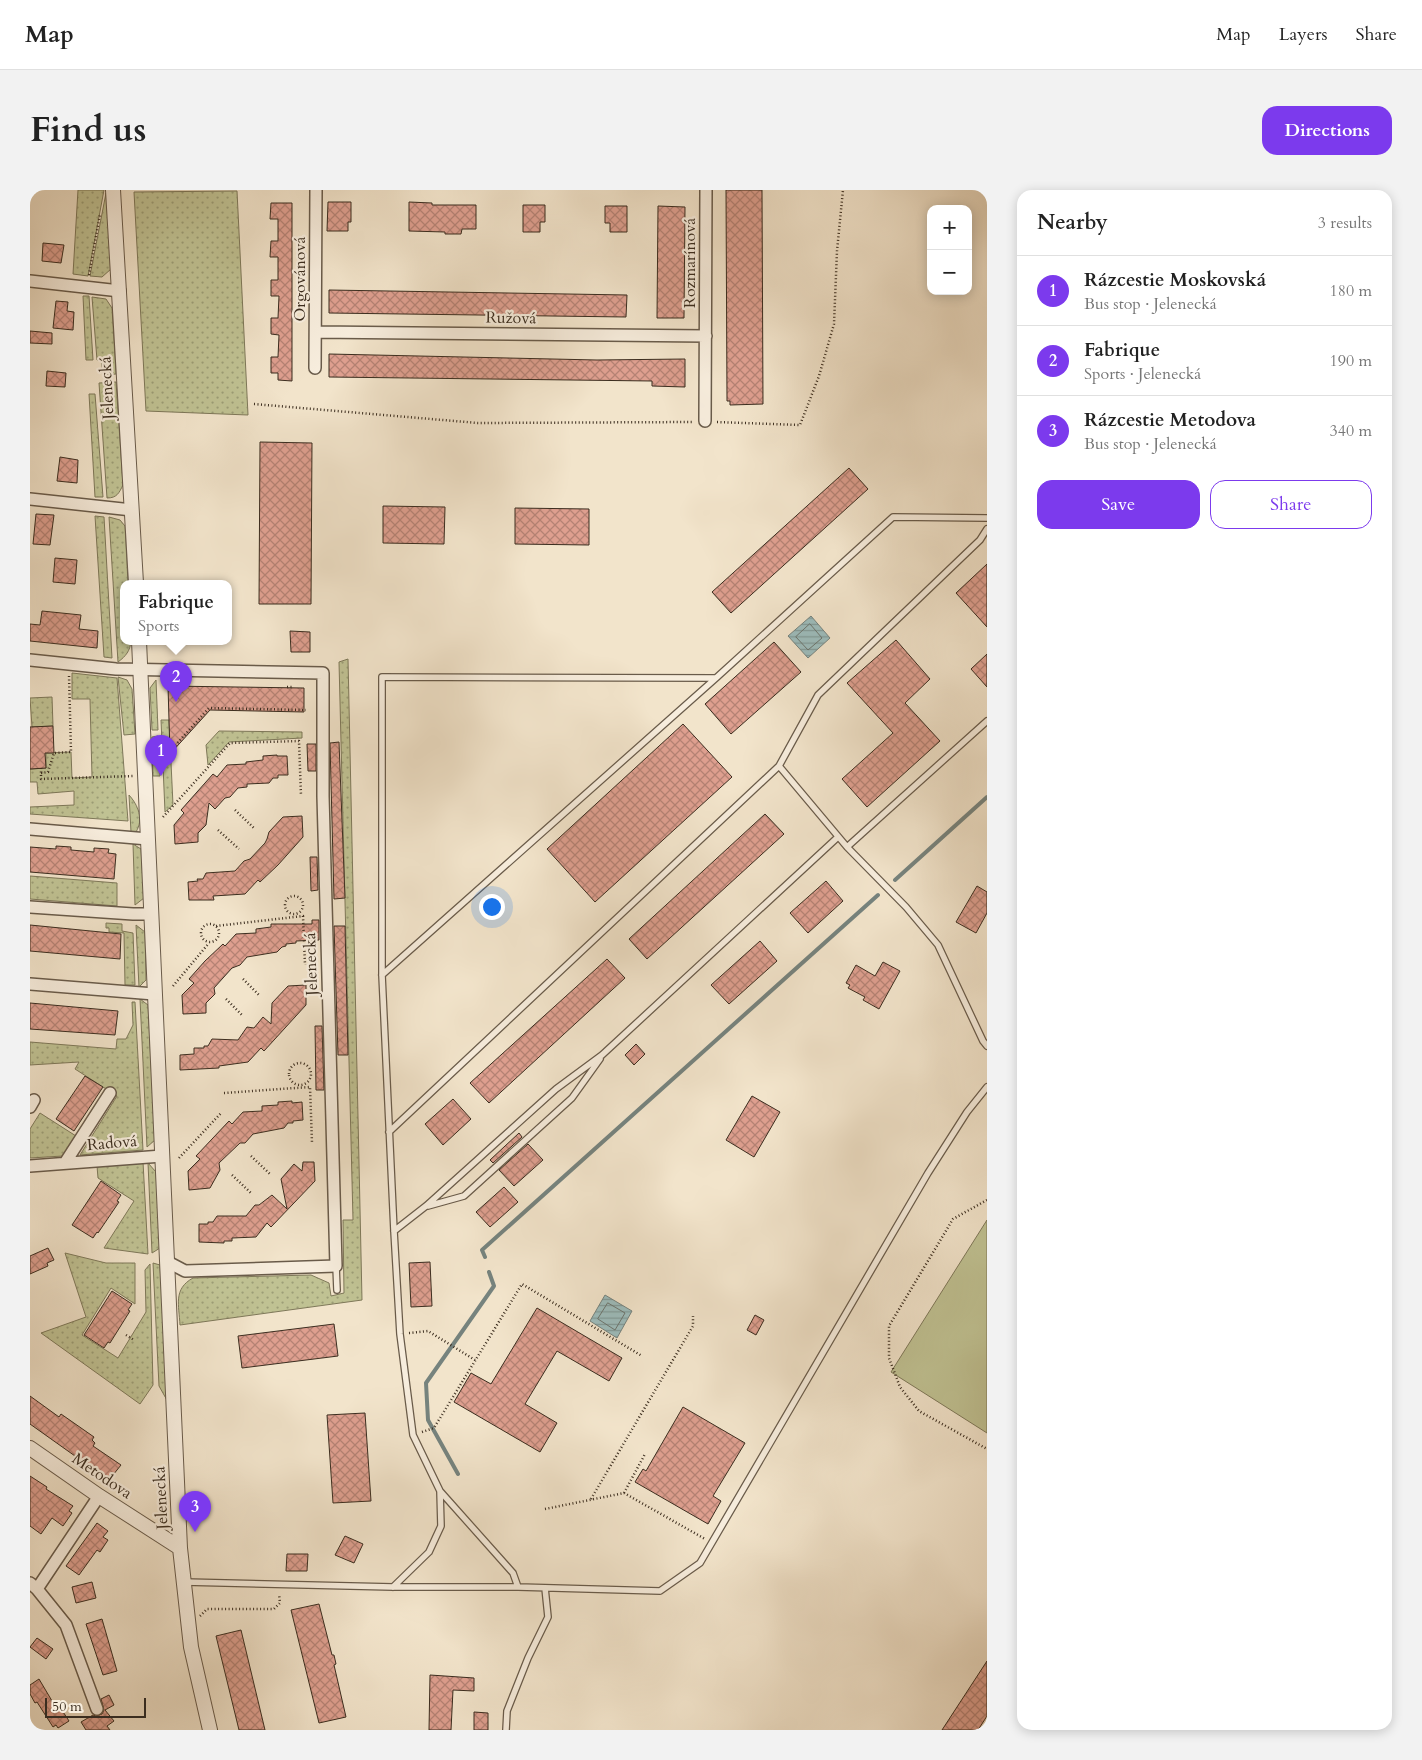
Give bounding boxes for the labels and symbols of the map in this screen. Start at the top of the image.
street label: Rozmarínová [679,218,701,308]
street label: Orgovánová [289,236,311,322]
street label: Ružová [485,307,537,329]
street label: Jelenecká [94,356,120,422]
pin: 2 [160,661,192,702]
pin: 1 [145,735,177,776]
your location [479,894,505,920]
street label: Jelenecká [299,932,323,998]
street label: Radová [86,1130,138,1156]
street label: Metodova [68,1448,136,1504]
street label: Jelenecká [148,1466,174,1532]
pin: 3 [179,1491,211,1532]
scale bar [45,1695,146,1718]

